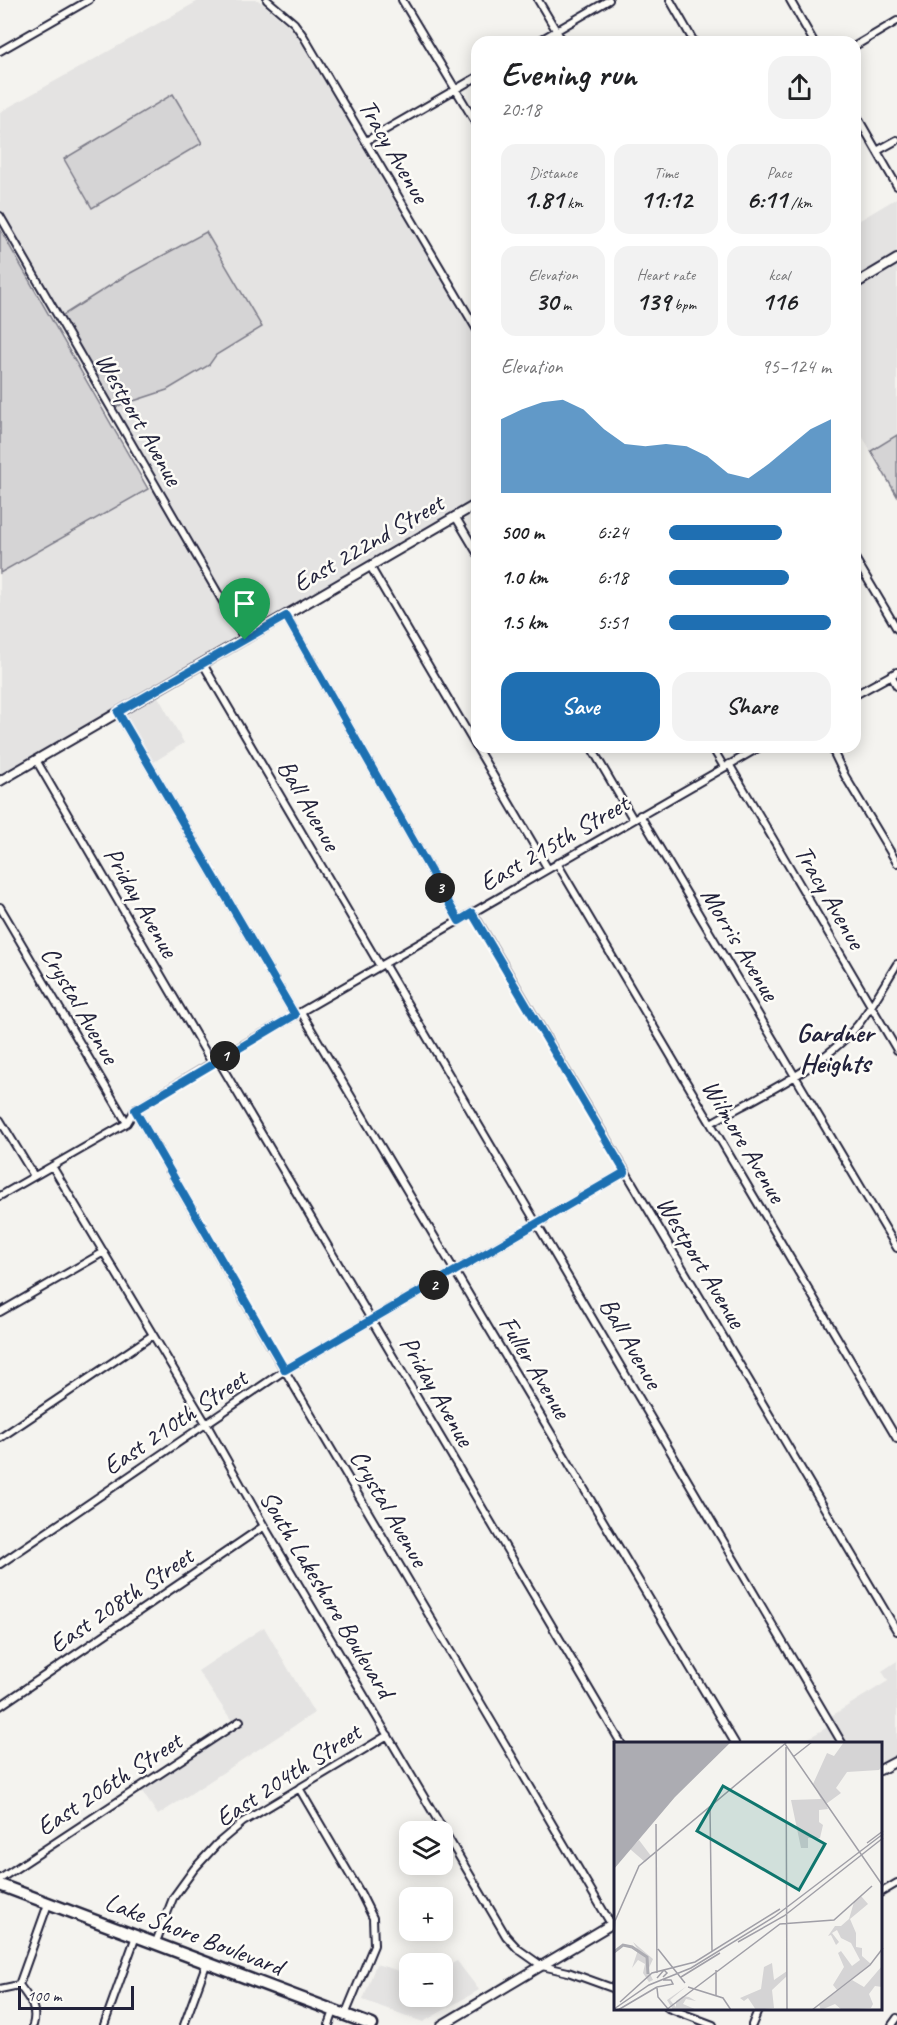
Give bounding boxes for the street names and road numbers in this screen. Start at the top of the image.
street label: Tracy Avenue [351,93,438,211]
street label: Westport Avenue [88,347,191,493]
street label: East 222nd Street [287,485,451,599]
street label: Ball Avenue [270,754,350,859]
street label: East 215th Street [474,786,637,899]
street label: Tracy Avenue [787,839,874,957]
street label: Priday Avenue [96,841,187,964]
street label: Morris Avenue [693,881,787,1008]
street label: Crystal Avenue [33,940,128,1072]
street label: Wilmore Avenue [694,1073,794,1210]
street label: Westport Avenue [649,1190,754,1335]
street label: Ball Avenue [592,1292,672,1397]
street label: Fuller Avenue [491,1310,579,1426]
street label: Priday Avenue [392,1330,483,1453]
street label: East 210th Street [97,1360,255,1482]
street label: Crystal Avenue [342,1443,437,1575]
street label: South Lakeshore Boulevard [252,1484,404,1707]
street label: East 208th Street [43,1538,201,1660]
street label: East 204th Street [209,1714,369,1834]
street label: East 206th Street [30,1723,190,1843]
street label: Lake Shore Boulevard [100,1885,291,1984]

